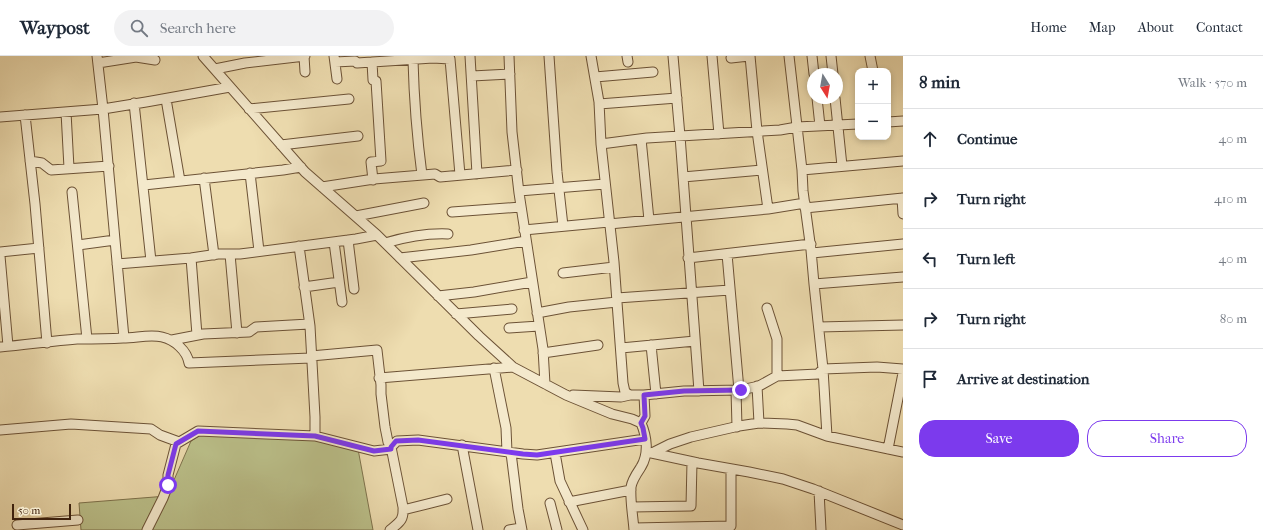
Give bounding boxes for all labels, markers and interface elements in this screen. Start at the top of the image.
search box [114,10,394,46]
text: Waypost [20,17,90,39]
icon: search [128,17,150,39]
text: Search here [160,19,236,37]
text: Home [1030,19,1067,36]
text: Map [1089,19,1116,36]
text: About [1138,19,1174,36]
text: Contact [1196,19,1243,36]
north arrow [807,68,843,104]
map controls [855,68,891,140]
button: + [855,68,891,104]
text: 8 min [919,72,960,92]
text: Walk · 570 m [1178,75,1247,90]
button: − [855,104,891,140]
icon: ahead [919,128,941,150]
text: Continue [957,130,1017,148]
text: 40 m [1219,131,1247,146]
icon: right [919,188,941,210]
text: Turn right [957,190,1026,208]
text: 410 m [1214,191,1247,206]
icon: left [919,248,941,270]
text: Turn left [957,250,1015,268]
text: 40 m [1219,251,1247,266]
icon: right [919,308,941,330]
text: Turn right [957,310,1026,328]
text: 80 m [1220,311,1247,326]
icon: arrive [919,368,941,390]
text: Arrive at destination [957,370,1089,388]
route end [732,381,750,399]
button: Save [919,420,1079,457]
button: Share [1087,420,1247,457]
route start [159,476,177,494]
scale bar [12,502,71,521]
text: 50 m [18,504,40,517]

